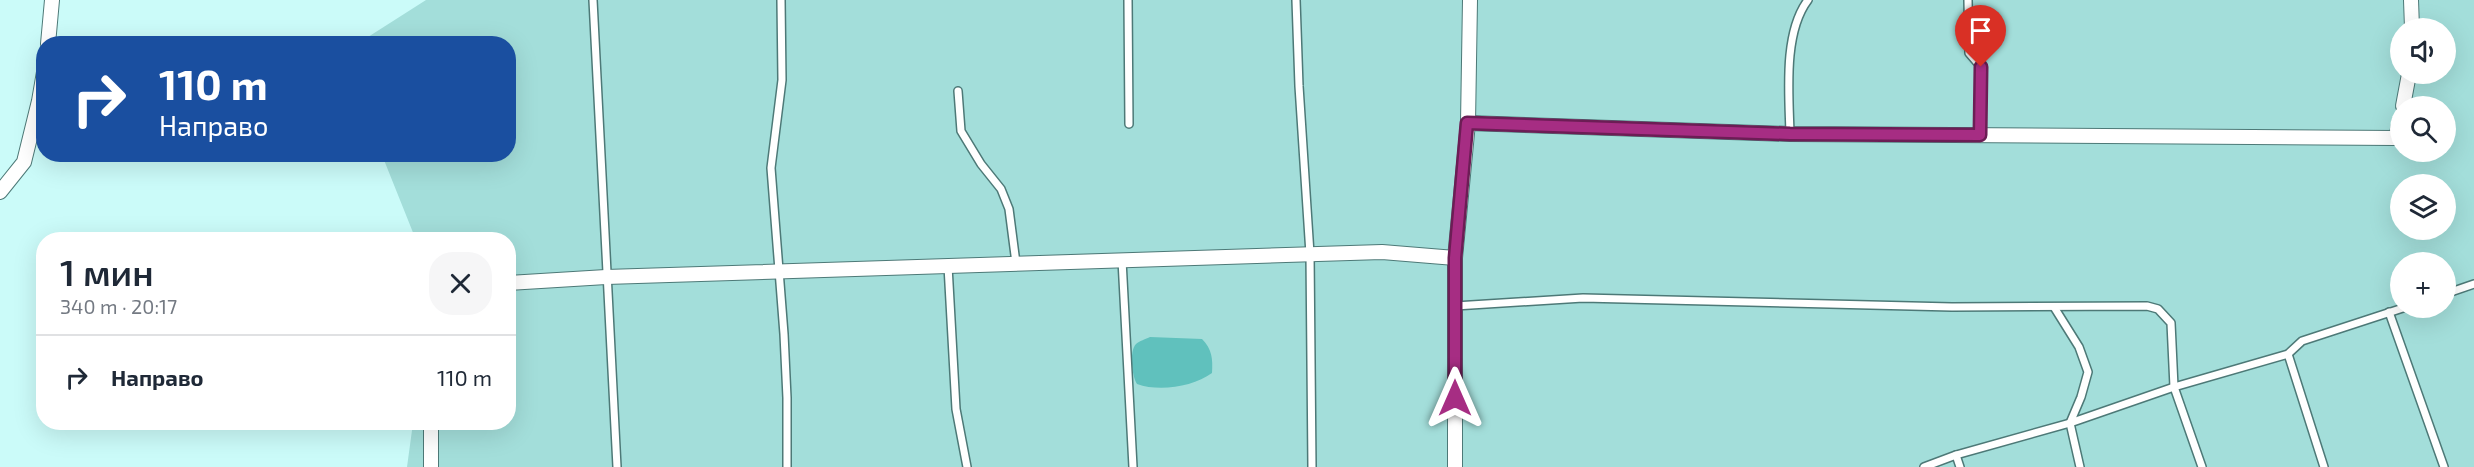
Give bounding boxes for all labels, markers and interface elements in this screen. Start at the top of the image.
pin [1955,5,2006,67]
icon: arrive [1964,14,1997,47]
map controls [2390,18,2456,318]
button: sound [2390,18,2456,84]
text: 110 m [159,58,268,108]
icon: right [60,60,138,138]
button: search [2390,96,2456,162]
text: Направо [159,109,268,141]
button: layers [2390,174,2456,240]
text: 1 мин [60,250,154,293]
button: close [429,252,492,315]
button: + [2390,252,2456,318]
text: 340 m · 20:17 [60,294,177,318]
icon: right [60,361,93,394]
text: Направо [111,364,204,390]
text: 110 m [437,364,492,390]
position arrow [1423,366,1487,430]

